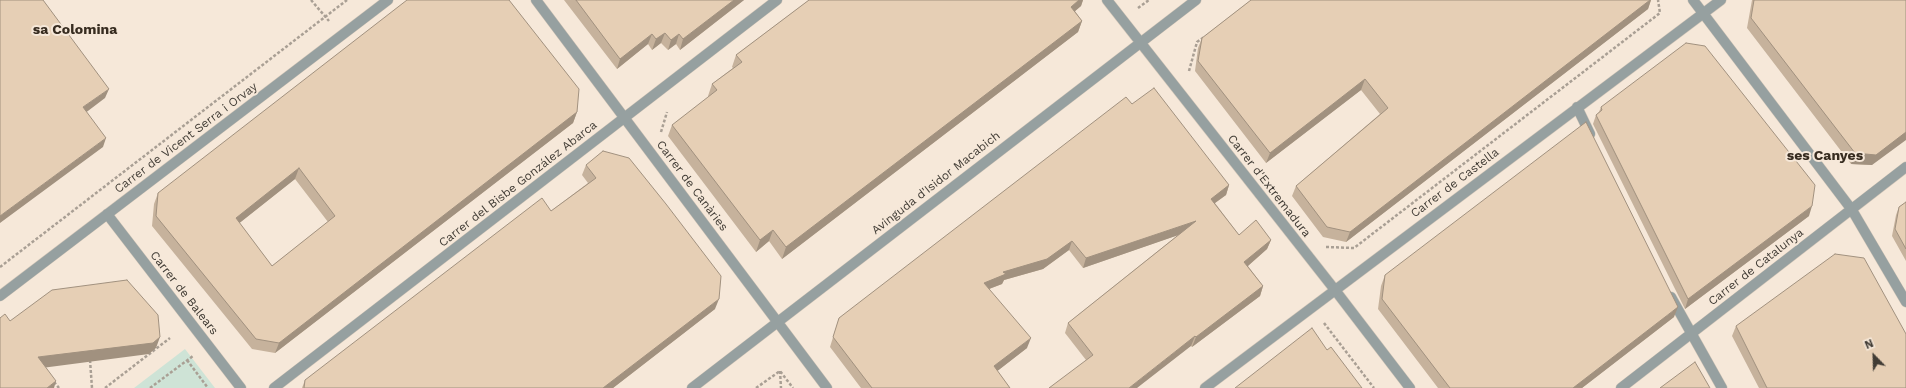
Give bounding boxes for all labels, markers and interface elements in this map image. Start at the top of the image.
district label: sa Colomina [33,22,117,38]
street label: Carrer de Vicent Serra i Orvay [112,80,260,196]
street label: Carrer del Bisbe González Abarca [436,118,600,250]
street label: Avinguda d'Isidor Macabich [869,128,1003,238]
street label: Carrer d'Extremadura [1224,132,1314,240]
street label: Carrer de Canàries [653,138,731,234]
street label: Carrer de Castella [1408,145,1502,221]
district label: ses Canyes [1787,148,1863,164]
street label: Carrer de Catalunya [1706,225,1806,309]
street label: Carrer de Balears [147,248,221,338]
north arrow [1854,336,1894,376]
text: N [1863,337,1875,352]

